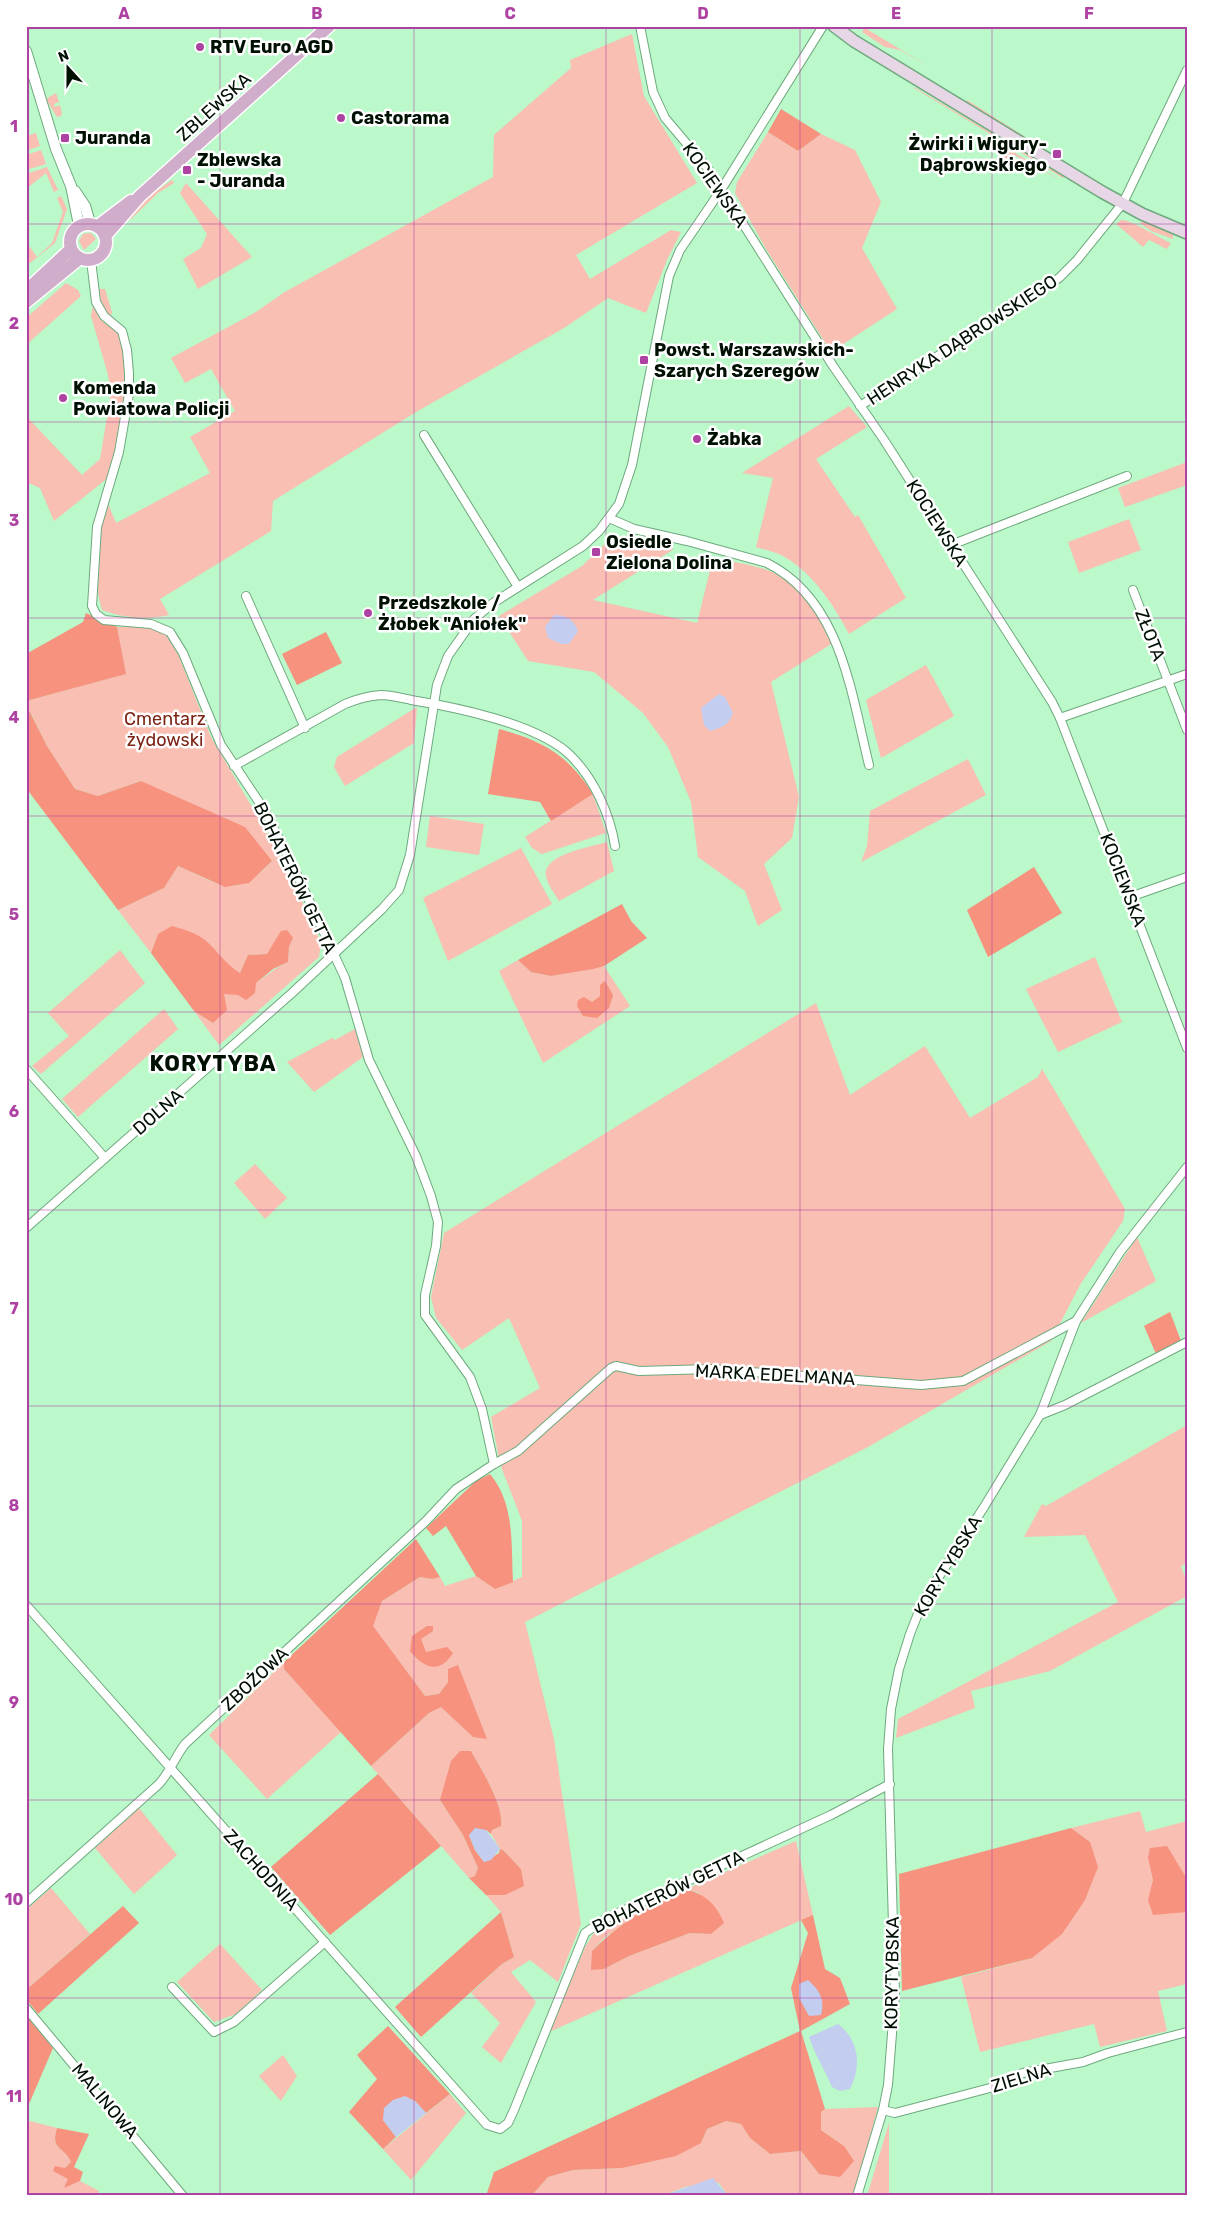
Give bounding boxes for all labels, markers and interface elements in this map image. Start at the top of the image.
text: A [118,4,130,23]
text: B [311,4,323,23]
text: C [504,4,516,23]
text: D [697,4,709,23]
text: E [891,4,901,23]
text: F [1084,4,1094,23]
place label: RTV Euro AGD [210,36,334,58]
marker: RTV Euro AGD [194,41,206,53]
north arrow [42,42,92,92]
text: N [56,47,71,66]
street label: ZBLEWSKA [172,68,256,146]
place label: Castorama [351,107,449,129]
marker: Castorama [335,112,347,124]
text: 1 [10,117,18,136]
place label: Juranda [75,127,151,149]
marker: Juranda [59,132,71,144]
place label: Żwirki i Wigury- Dąbrowskiego [908,133,1047,176]
street label: KOCIEWSKA [678,138,752,232]
marker: Żwirki i Wigury- Dąbrowskiego [1051,148,1063,160]
place label: Zblewska - Juranda [197,149,285,192]
marker: Zblewska - Juranda [181,164,193,176]
street label: HENRYKA DĄBROWSKIEGO [863,270,1061,410]
text: 2 [9,314,19,333]
place label: Powst. Warszawskich- Szarych Szeregów [654,339,854,382]
marker: Powst. Warszawskich- Szarych Szeregów [638,354,650,366]
place label: Komenda Powiatowa Policji [73,377,229,420]
marker: Komenda Powiatowa Policji [57,392,69,404]
place label: Żabka [707,428,762,450]
marker: Żabka [691,433,703,445]
street label: KOCIEWSKA [902,475,972,571]
text: 3 [9,511,19,530]
place label: Osiedle Zielona Dolina [606,531,732,574]
marker: Osiedle Zielona Dolina [590,546,602,558]
place label: Przedszkole / Żłobek "Aniołek" [378,592,526,635]
street label: ZŁOTA [1130,606,1170,664]
marker: Przedszkole / Żłobek "Aniołek" [362,607,374,619]
text: 4 [9,708,20,727]
park label: Cmentarz żydowski [124,708,206,751]
street label: BOHATERÓW GETTA [249,798,341,958]
street label: KOCIEWSKA [1095,830,1151,930]
text: 5 [9,905,19,924]
district label: KORYTYBA [150,1050,276,1077]
street label: DOLNA [128,1084,188,1140]
text: 6 [9,1102,19,1121]
text: 7 [9,1299,19,1318]
street label: MARKA EDELMANA [694,1360,856,1390]
text: 8 [9,1496,20,1515]
street label: KORYTYBSKA [909,1512,987,1620]
street label: ZBOŻOWA [217,1642,293,1716]
text: 9 [9,1693,19,1712]
street label: ZACHODNIA [219,1825,303,1915]
street label: BOHATERÓW GETTA [588,1846,748,1938]
text: 10 [5,1890,24,1909]
street label: KORYTYBSKA [880,1916,904,2030]
street label: MALINOWA [67,2059,143,2143]
street label: ZIELNA [988,2059,1054,2097]
text: 11 [6,2087,22,2106]

